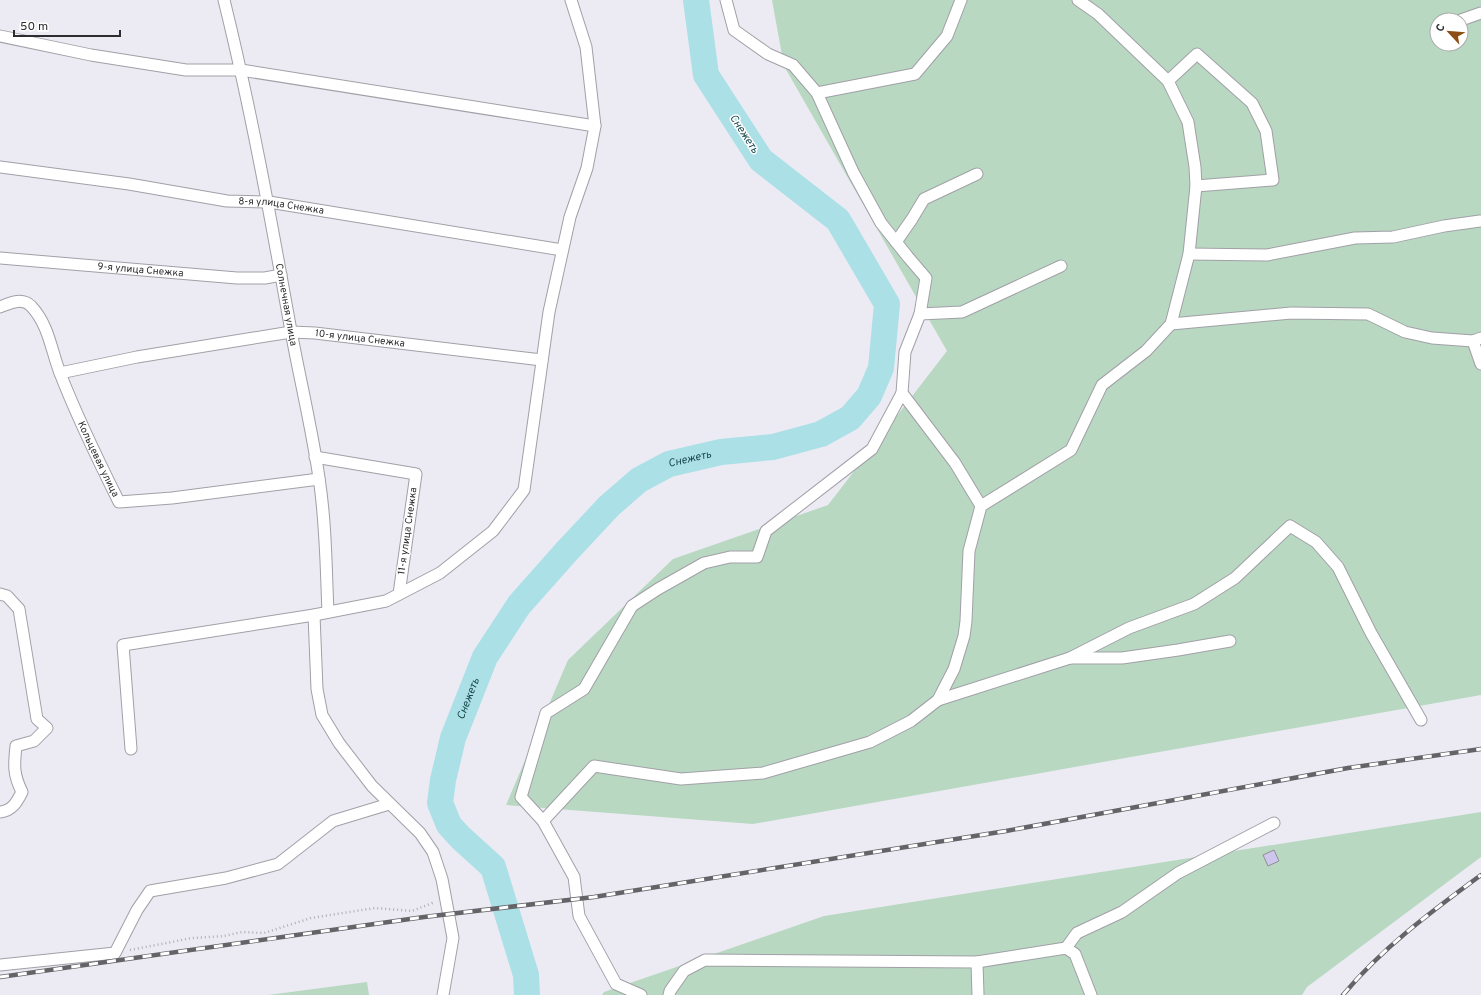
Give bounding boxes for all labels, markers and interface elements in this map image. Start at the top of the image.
scale bar [14,12,120,38]
north arrow [1429,12,1469,52]
text: 50 m [20,19,48,35]
text: С [1433,22,1449,34]
water label: Снежеть [726,112,762,156]
street label: 8-я улица Снежка [238,195,325,217]
street label: 9-я улица Снежка [97,260,184,280]
street label: Солнечная улица [272,262,300,347]
street label: 10-я улица Снежка [314,327,406,350]
street label: Кольцевая улица [74,419,122,499]
water label: Снежеть [667,447,713,471]
street label: 11-я улица Снежка [395,486,421,576]
water label: Снежеть [454,676,483,722]

